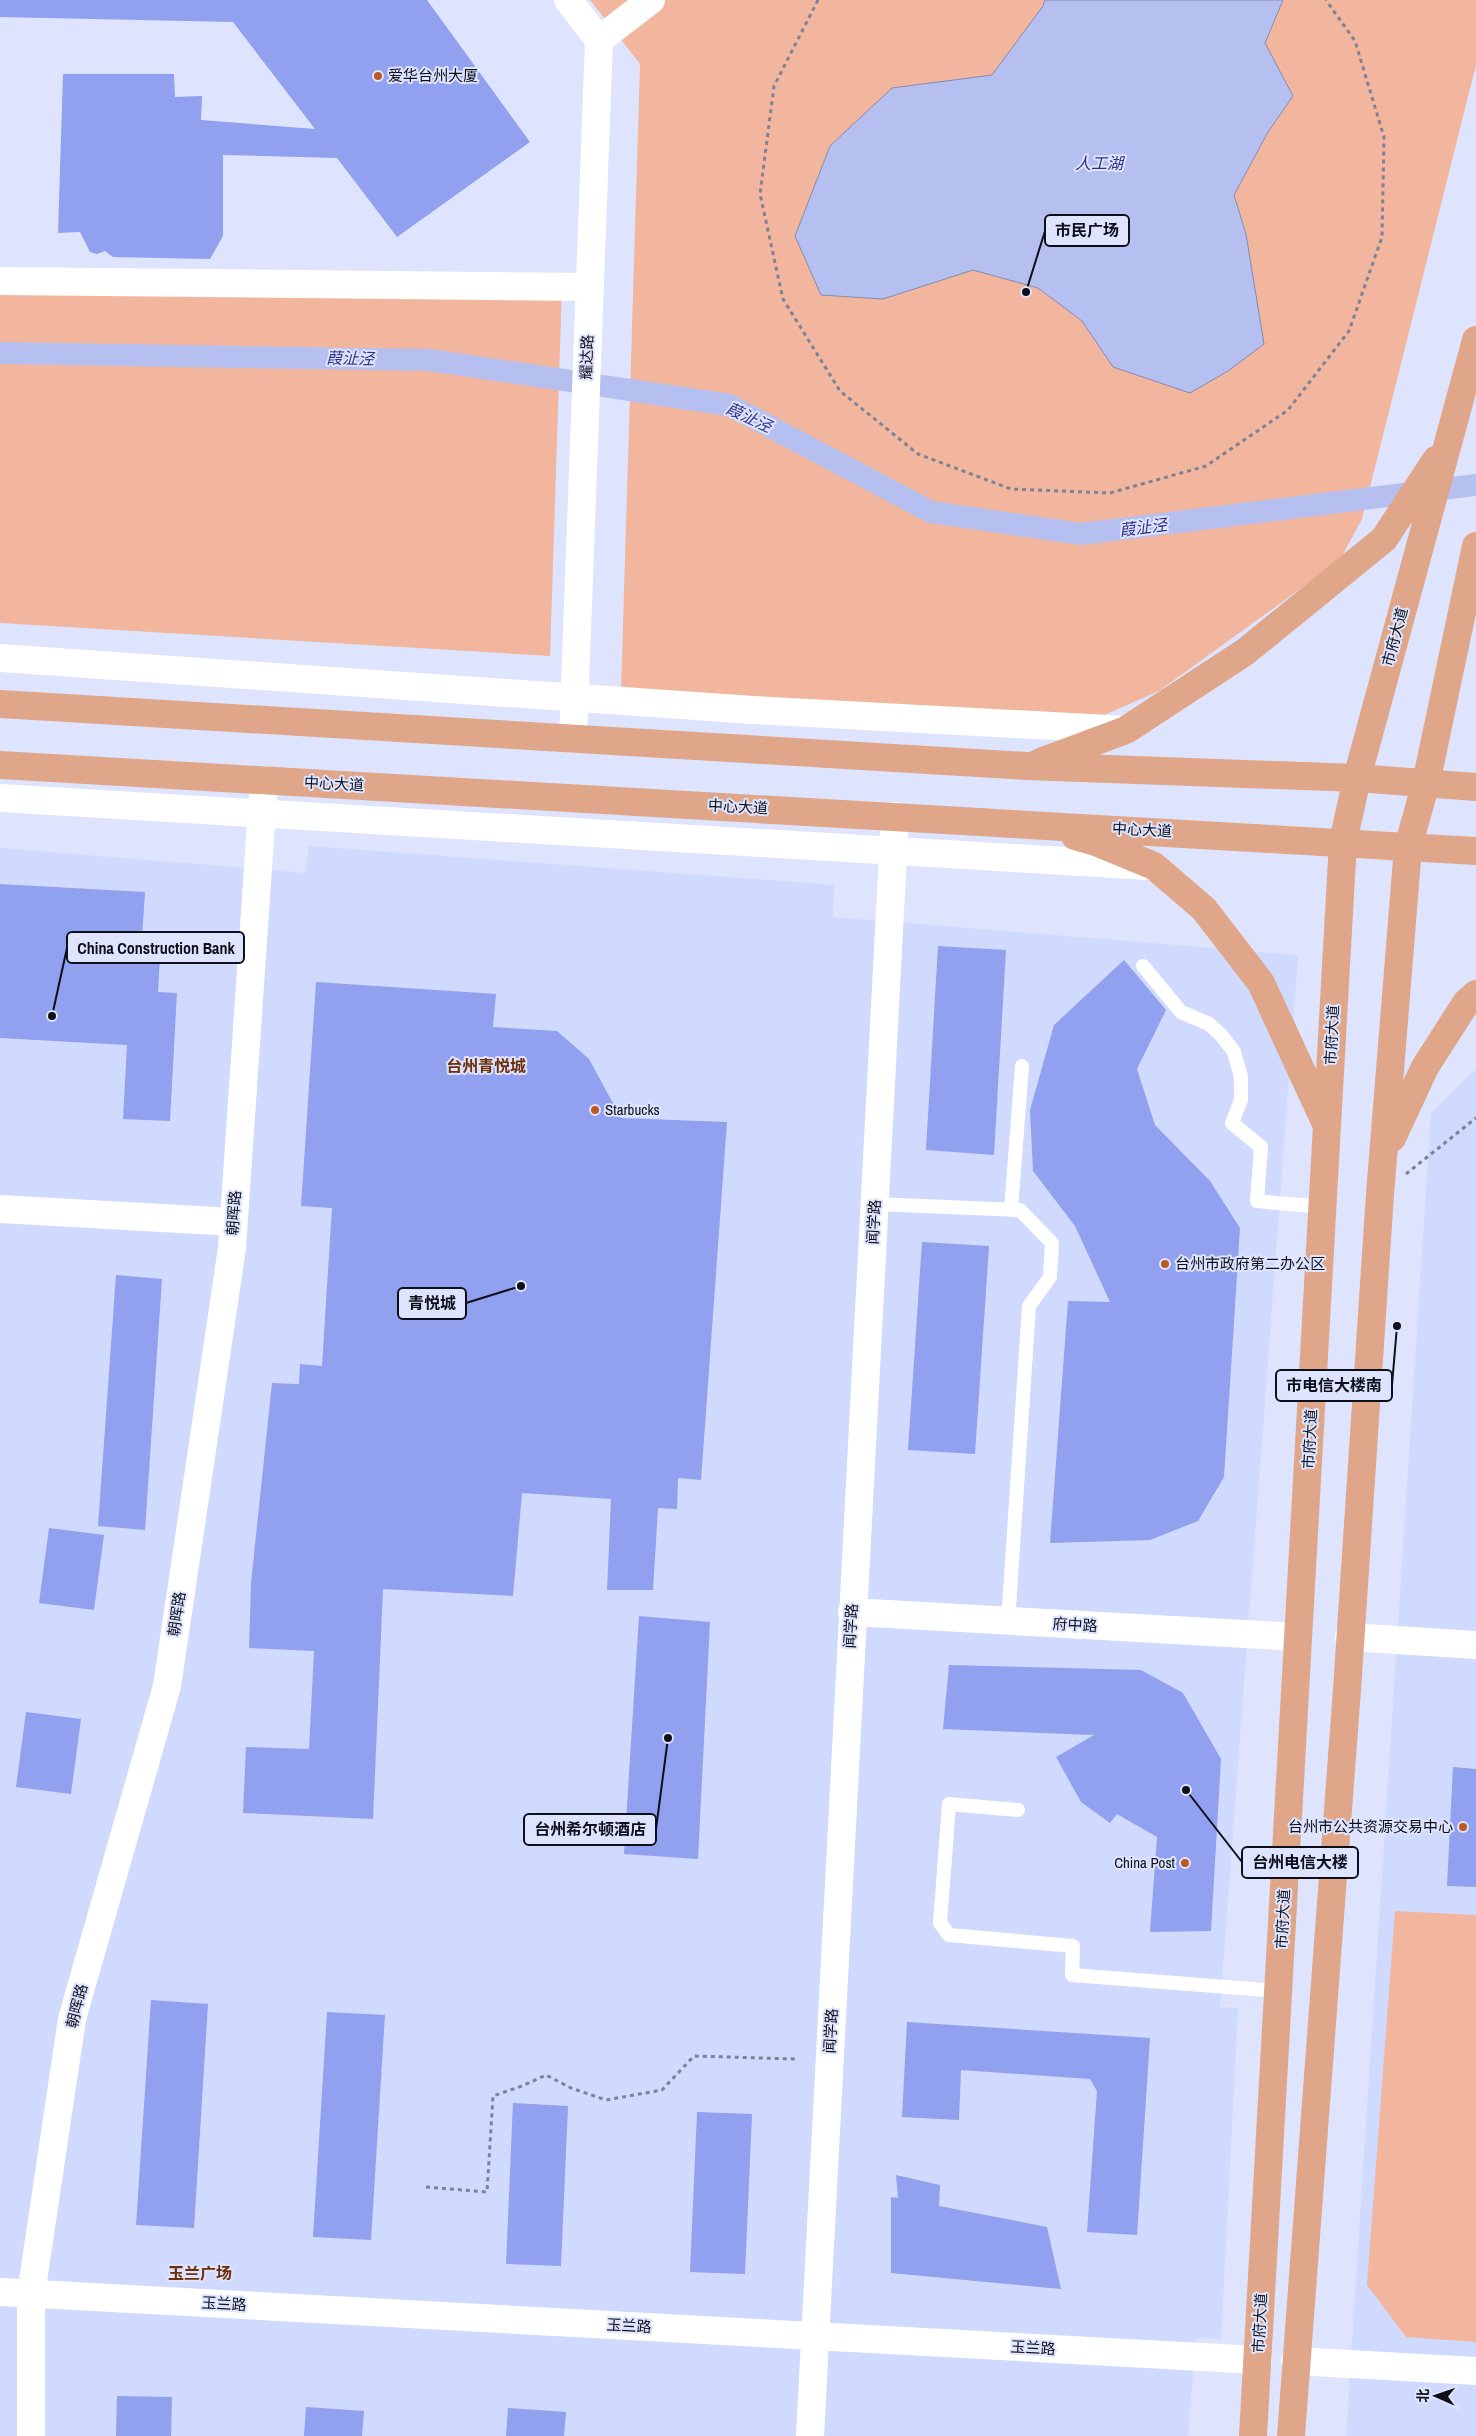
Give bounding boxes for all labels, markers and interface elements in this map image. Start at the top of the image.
place label: 爱华台州大厦 [388,65,478,86]
marker: 爱华台州大厦 [372,70,384,82]
water label: 人工湖 [1075,152,1126,174]
callout: 市民广场 [1045,215,1129,246]
text: 市民广场 [1055,219,1119,241]
street label: 耀达路 [575,334,598,380]
water label: 葭沚泾 [326,347,376,369]
water label: 葭沚泾 [723,397,777,438]
water label: 葭沚泾 [1118,513,1170,541]
street label: 市府大道 [1377,605,1412,669]
street label: 中心大道 [304,771,365,796]
street label: 中心大道 [708,794,769,819]
street label: 中心大道 [1112,817,1173,842]
callout: China Construction Bank [67,932,244,963]
text: China Construction Bank [77,937,235,959]
street label: 市府大道 [1319,1004,1344,1065]
district label: 台州青悦城 [446,1055,526,1077]
place label: Starbucks [605,1099,660,1120]
marker: Starbucks [589,1104,601,1116]
street label: 朝晖路 [221,1190,246,1236]
street label: 闻学路 [862,1199,885,1245]
place label: 台州市政府第二办公区 [1175,1253,1325,1274]
marker: 台州市政府第二办公区 [1159,1258,1171,1270]
callout: 青悦城 [398,1288,466,1319]
text: 青悦城 [408,1292,456,1314]
callout: 市电信大楼南 [1276,1370,1392,1401]
text: 市电信大楼南 [1286,1374,1382,1396]
street label: 市府大道 [1297,1408,1322,1469]
street label: 朝晖路 [163,1590,190,1638]
street label: 闻学路 [839,1603,862,1649]
street label: 府中路 [1052,1613,1098,1636]
callout: 台州希尔顿酒店 [524,1814,656,1845]
place label: 台州市公共资源交易中心 [1288,1816,1453,1837]
text: 台州希尔顿酒店 [534,1818,646,1840]
marker: 台州市公共资源交易中心 [1457,1821,1469,1833]
callout: 台州电信大楼 [1242,1847,1358,1878]
text: 台州电信大楼 [1252,1851,1348,1873]
place label: China Post [1114,1852,1176,1873]
marker: China Post [1179,1857,1191,1869]
street label: 市府大道 [1270,1888,1295,1949]
street label: 朝晖路 [61,1981,92,2030]
street label: 闻学路 [819,2008,842,2054]
district label: 玉兰广场 [168,2262,232,2284]
street label: 玉兰路 [201,2292,247,2315]
street label: 市府大道 [1247,2292,1272,2353]
street label: 玉兰路 [606,2314,652,2337]
street label: 玉兰路 [1010,2336,1056,2359]
north arrow [1411,2371,1461,2421]
text: 北 [1414,2388,1432,2403]

